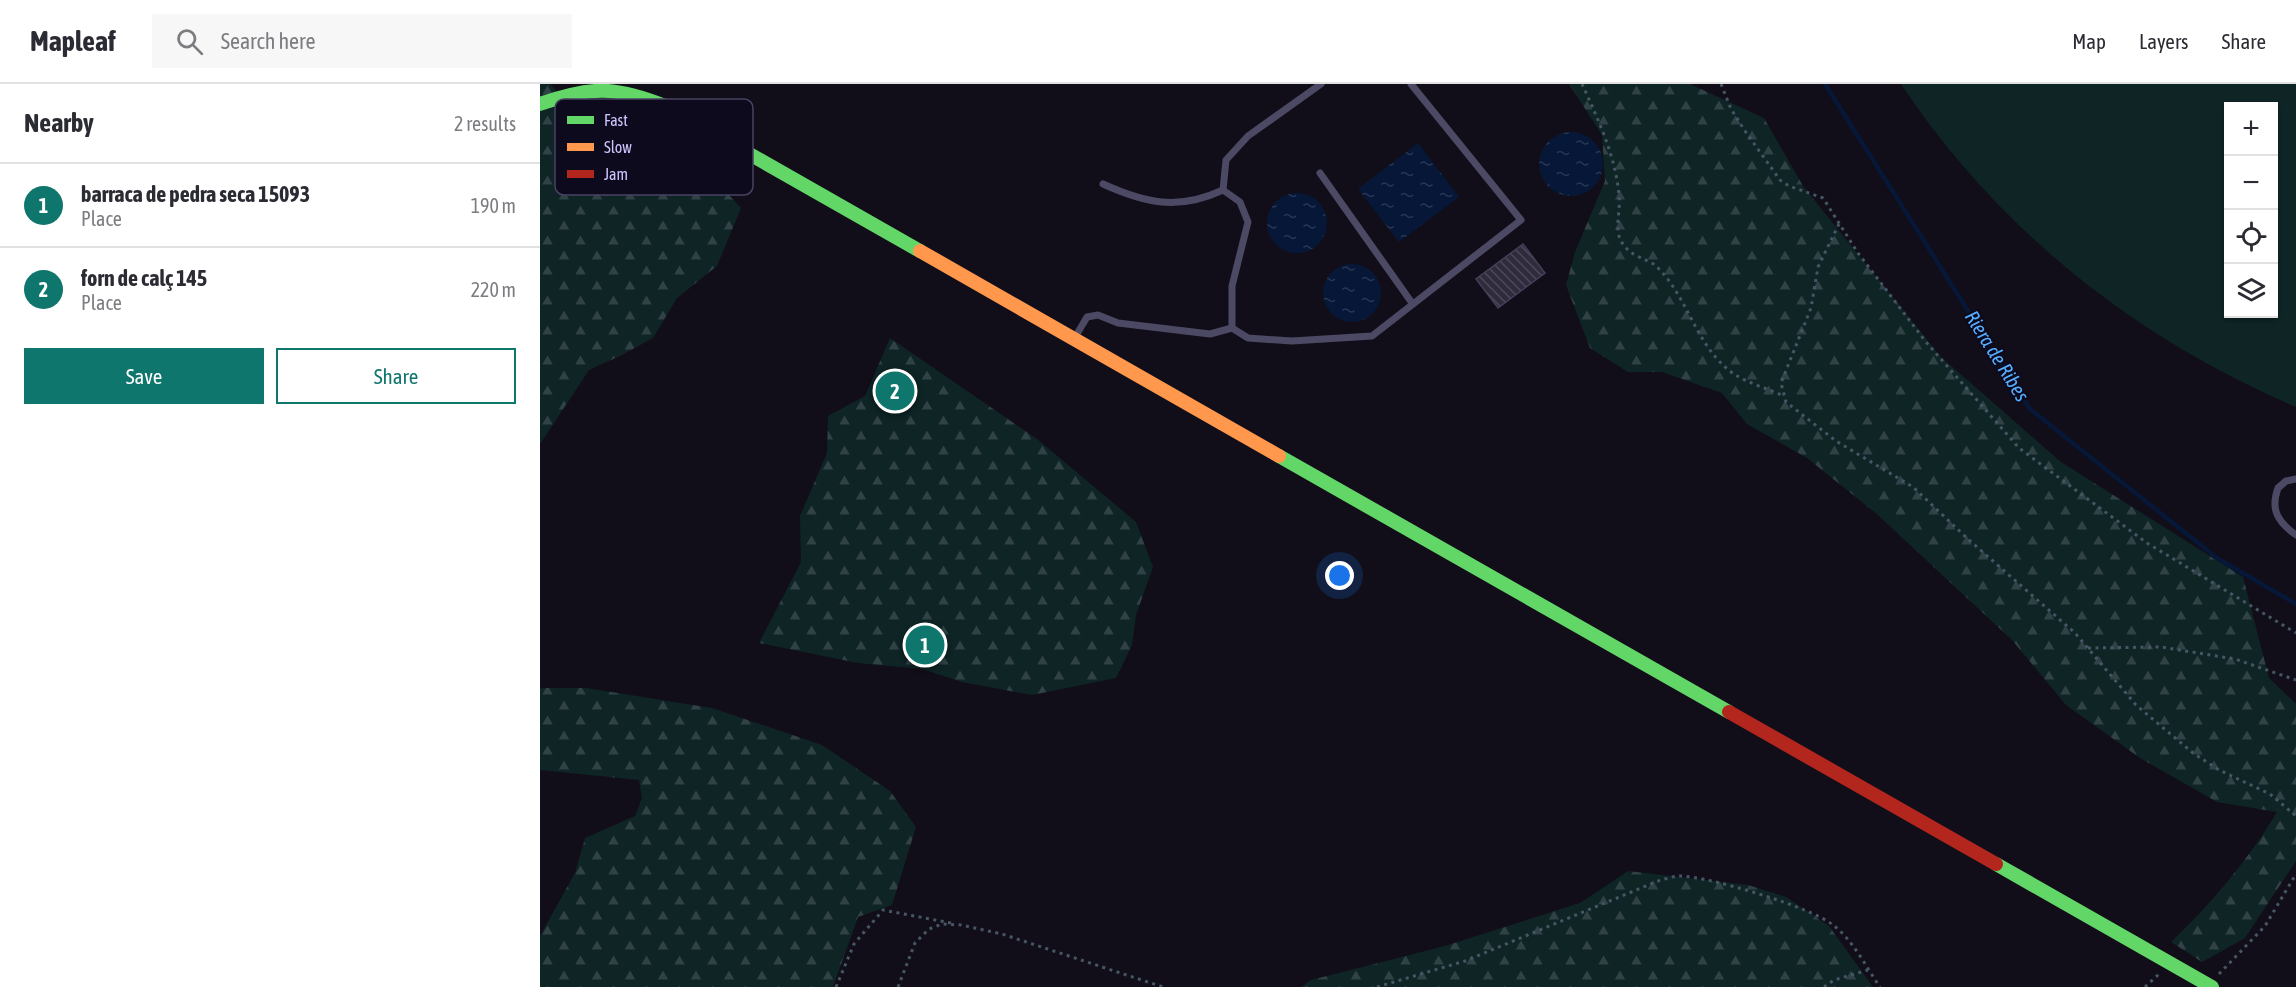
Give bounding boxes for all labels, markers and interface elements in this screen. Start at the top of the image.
search box [152,14,572,68]
text: Mapleaf [30,25,116,57]
icon: search [173,25,206,58]
text: Search here [221,28,316,54]
text: Map [2072,29,2106,53]
text: Layers [2139,29,2189,53]
text: Share [2222,29,2266,53]
legend [555,99,753,195]
map controls [2224,102,2278,318]
button: + [2224,102,2278,156]
text: Nearby [24,108,94,138]
text: Fast [604,111,628,129]
text: 2 results [454,112,516,135]
text: Slow [604,138,632,156]
button: − [2224,156,2278,210]
text: Jam [604,165,628,183]
text: barraca de pedra seca 15093 [81,181,310,207]
text: 1 [39,194,48,217]
text: 190 m [471,194,516,217]
text: Place [81,207,122,230]
button: locate [2224,210,2278,264]
button: layers [2224,264,2278,318]
text: forn de calç 145 [81,265,207,291]
text: 2 [39,278,48,301]
text: 220 m [471,278,516,301]
text: Place [81,291,122,314]
water label: Riera de Ribes [1961,306,2034,405]
button: Save [24,348,264,404]
button: Share [276,348,516,404]
pin: 2 [876,368,914,414]
your location [1325,561,1354,590]
pin: 1 [906,622,944,668]

